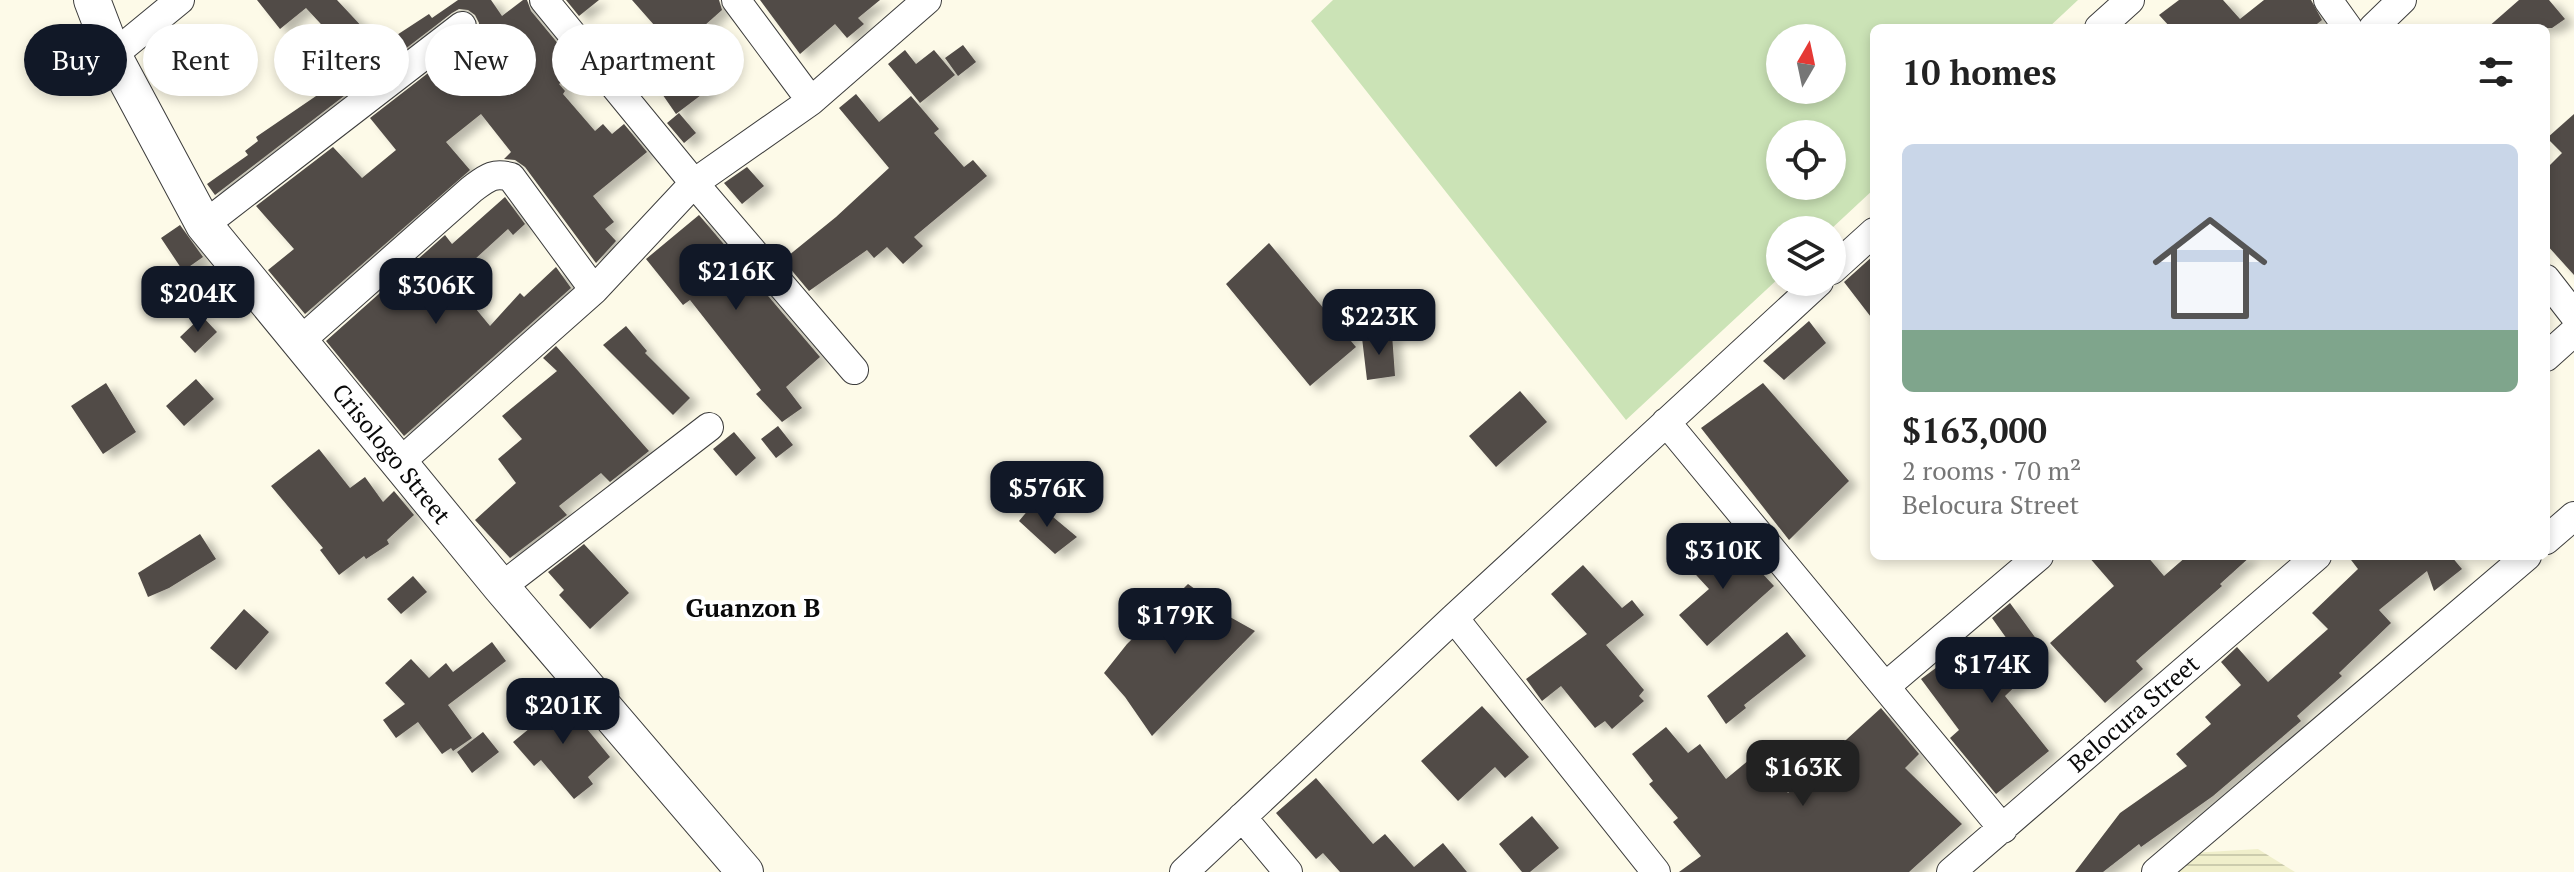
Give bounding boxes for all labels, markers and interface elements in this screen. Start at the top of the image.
chip: Buy [24,24,127,96]
chip: Rent [143,24,258,96]
chip: Filters [274,24,409,96]
chip: New [425,24,536,96]
chip: Apartment [552,24,744,96]
north arrow [1766,24,1846,104]
map controls [1766,24,1846,296]
text: 10 homes [1902,50,2057,95]
icon: filters [2474,50,2518,94]
button: locate [1766,120,1846,200]
icon: home [2138,196,2282,340]
button: layers [1766,216,1846,296]
pin: $216K [680,244,792,312]
text: $216K [697,253,775,287]
pin: $306K [380,258,492,326]
pin: $204K [142,266,254,334]
text: $306K [397,267,475,301]
text: $204K [159,275,237,309]
pin: $223K [1323,289,1435,357]
text: $223K [1340,298,1418,332]
street label: Crisologo Street [325,377,458,530]
text: $163,000 [1902,408,2047,453]
text: 2 rooms · 70 m² [1902,453,2081,487]
pin: $576K [991,461,1103,529]
text: $576K [1008,470,1086,504]
text: Belocura Street [1902,487,2079,521]
pin: $310K [1667,523,1779,591]
text: $310K [1684,532,1762,566]
pin: $179K [1119,588,1231,656]
district label: Guanzon B [686,590,820,624]
text: $179K [1136,597,1214,631]
pin: $174K [1936,637,2048,705]
text: $174K [1953,646,2031,680]
street label: Belocura Street [2061,647,2206,779]
pin: $201K [507,678,619,746]
text: $201K [524,687,602,721]
pin: $163K [1747,740,1859,808]
text: $163K [1764,749,1842,783]

